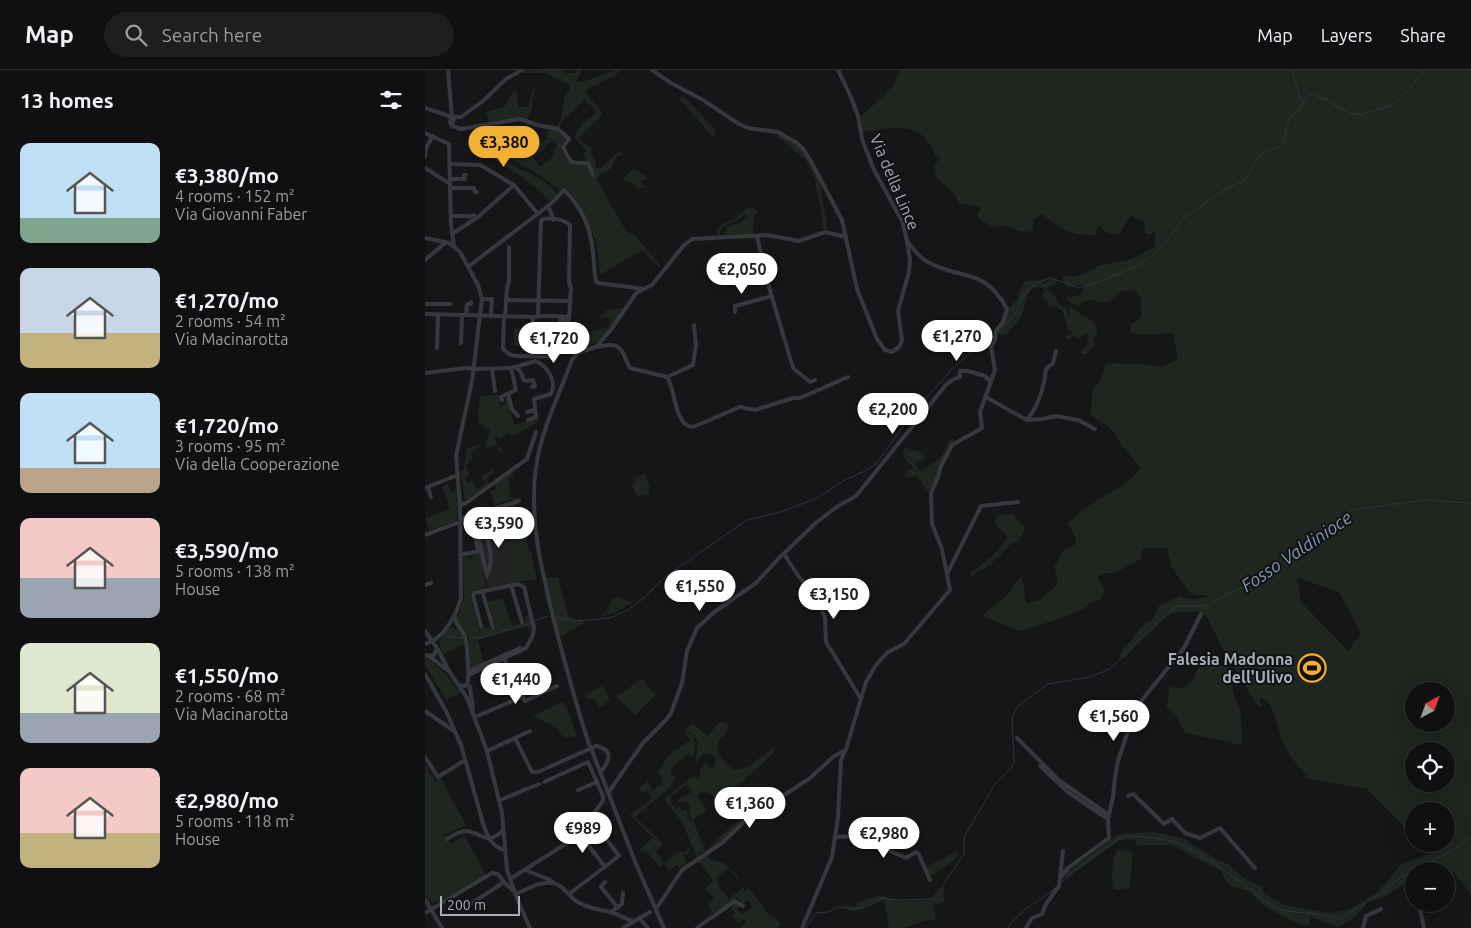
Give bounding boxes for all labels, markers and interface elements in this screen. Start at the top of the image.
search box [104,12,454,57]
text: Map [25,21,74,48]
icon: search [122,21,150,49]
text: Search here [162,24,262,46]
text: Map [1257,25,1293,45]
text: Layers [1321,25,1372,45]
text: Share [1400,25,1446,45]
icon: filters [377,86,405,114]
text: 13 homes [20,88,114,112]
pin: €3,380 [463,126,545,168]
street label: Via della Lince [867,131,923,233]
text: €3,380 [479,133,529,151]
icon: home [60,163,120,223]
text: €3,380/mo [175,163,279,187]
text: 4 rooms · 152 m² [175,187,295,205]
text: Via Giovanni Faber [175,205,307,223]
pin: €2,050 [701,252,783,295]
text: €2,050 [717,260,767,278]
icon: home [60,288,120,348]
text: €1,270/mo [175,288,279,312]
text: 2 rooms · 54 m² [175,312,286,330]
pin: €1,270 [916,320,998,362]
pin: €1,720 [513,322,595,364]
text: €1,270 [932,327,982,345]
text: €1,720 [529,329,579,347]
text: Via Macinarotta [175,330,288,348]
pin: €2,200 [852,392,934,435]
text: €2,200 [868,400,918,418]
icon: home [60,413,120,473]
text: €1,720/mo [175,413,279,437]
text: 3 rooms · 95 m² [175,437,286,455]
text: Via della Cooperazione [175,455,340,473]
pin: €3,590 [458,506,540,549]
water label: Fosso Valdinioce [1237,507,1355,595]
text: €3,590 [474,514,524,532]
icon: home [60,538,120,598]
text: €3,590/mo [175,538,279,562]
text: 5 rooms · 138 m² [175,562,295,580]
pin: €1,550 [659,570,741,612]
text: €1,550 [675,577,725,595]
pin: €3,150 [793,578,875,620]
text: House [175,580,220,598]
text: €3,150 [809,585,859,603]
place label: Falesia Madonna dell'Ulivo [1168,650,1293,686]
sports icon: Falesia Madonna dell'Ulivo [1297,653,1327,683]
pin: €1,440 [475,662,557,705]
icon: home [60,663,120,723]
text: €1,550/mo [175,663,279,687]
text: €1,440 [491,670,541,688]
north arrow [1405,682,1455,732]
map controls [1405,682,1455,912]
text: 2 rooms · 68 m² [175,687,286,705]
pin: €1,560 [1073,700,1155,742]
text: Via Macinarotta [175,705,288,723]
text: €1,560 [1089,707,1139,725]
button: locate [1405,742,1455,792]
pin: €1,360 [709,786,791,829]
icon: home [60,788,120,848]
text: €2,980/mo [175,788,279,812]
text: €1,360 [725,794,775,812]
button: + [1405,802,1455,852]
text: 5 rooms · 118 m² [175,812,295,830]
pin: €989 [553,812,613,854]
pin: €2,980 [843,816,925,859]
text: €989 [565,819,601,837]
text: €2,980 [859,824,909,842]
text: House [175,830,220,848]
button: − [1405,862,1455,912]
scale bar [440,893,520,916]
text: 200 m [447,897,486,913]

